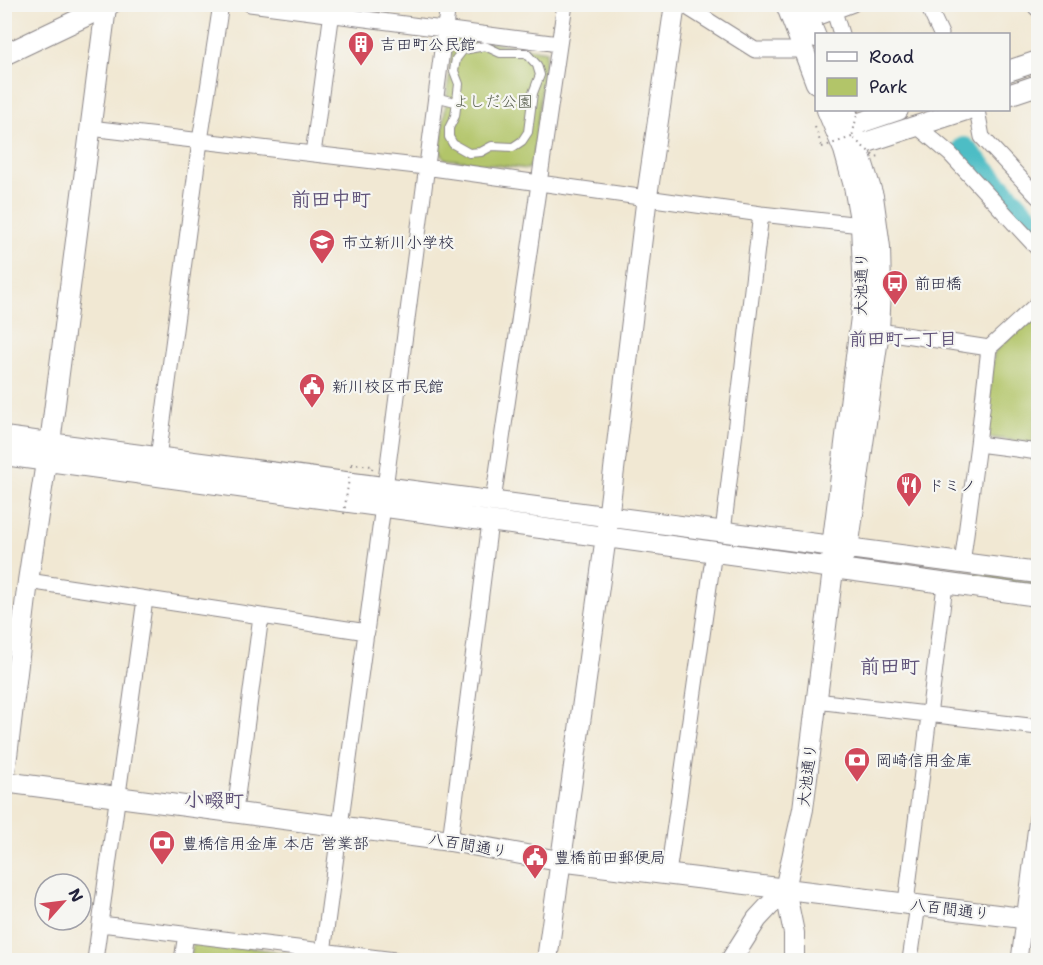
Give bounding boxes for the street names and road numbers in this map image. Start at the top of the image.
street label: 大池通り [850,252,872,316]
street label: 大池通り [793,742,821,808]
street label: 八百間通り [427,828,509,862]
street label: 八百間通り [909,894,991,924]

